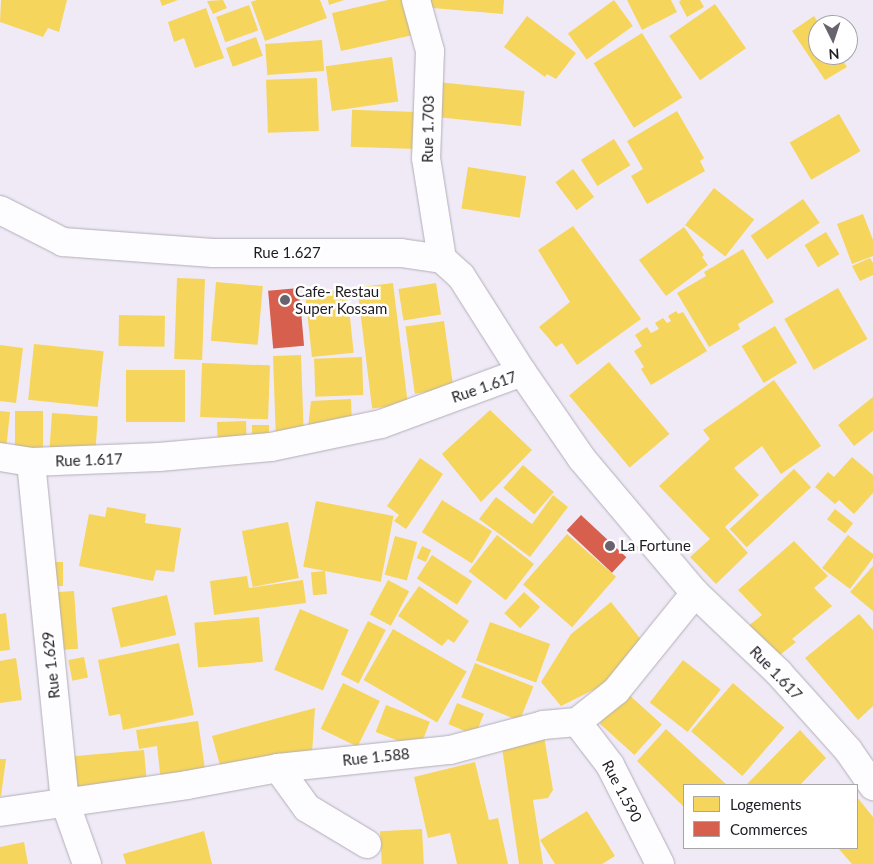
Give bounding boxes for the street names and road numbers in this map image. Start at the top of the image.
street label: Rue 1.703 [418,95,438,163]
street label: Rue 1.627 [253,244,321,262]
street label: Rue 1.617 [449,367,519,407]
street label: Rue 1.617 [55,450,123,470]
street label: Rue 1.629 [39,630,63,700]
street label: Rue 1.617 [746,642,806,704]
street label: Rue 1.588 [341,745,411,769]
street label: Rue 1.590 [598,757,646,825]

